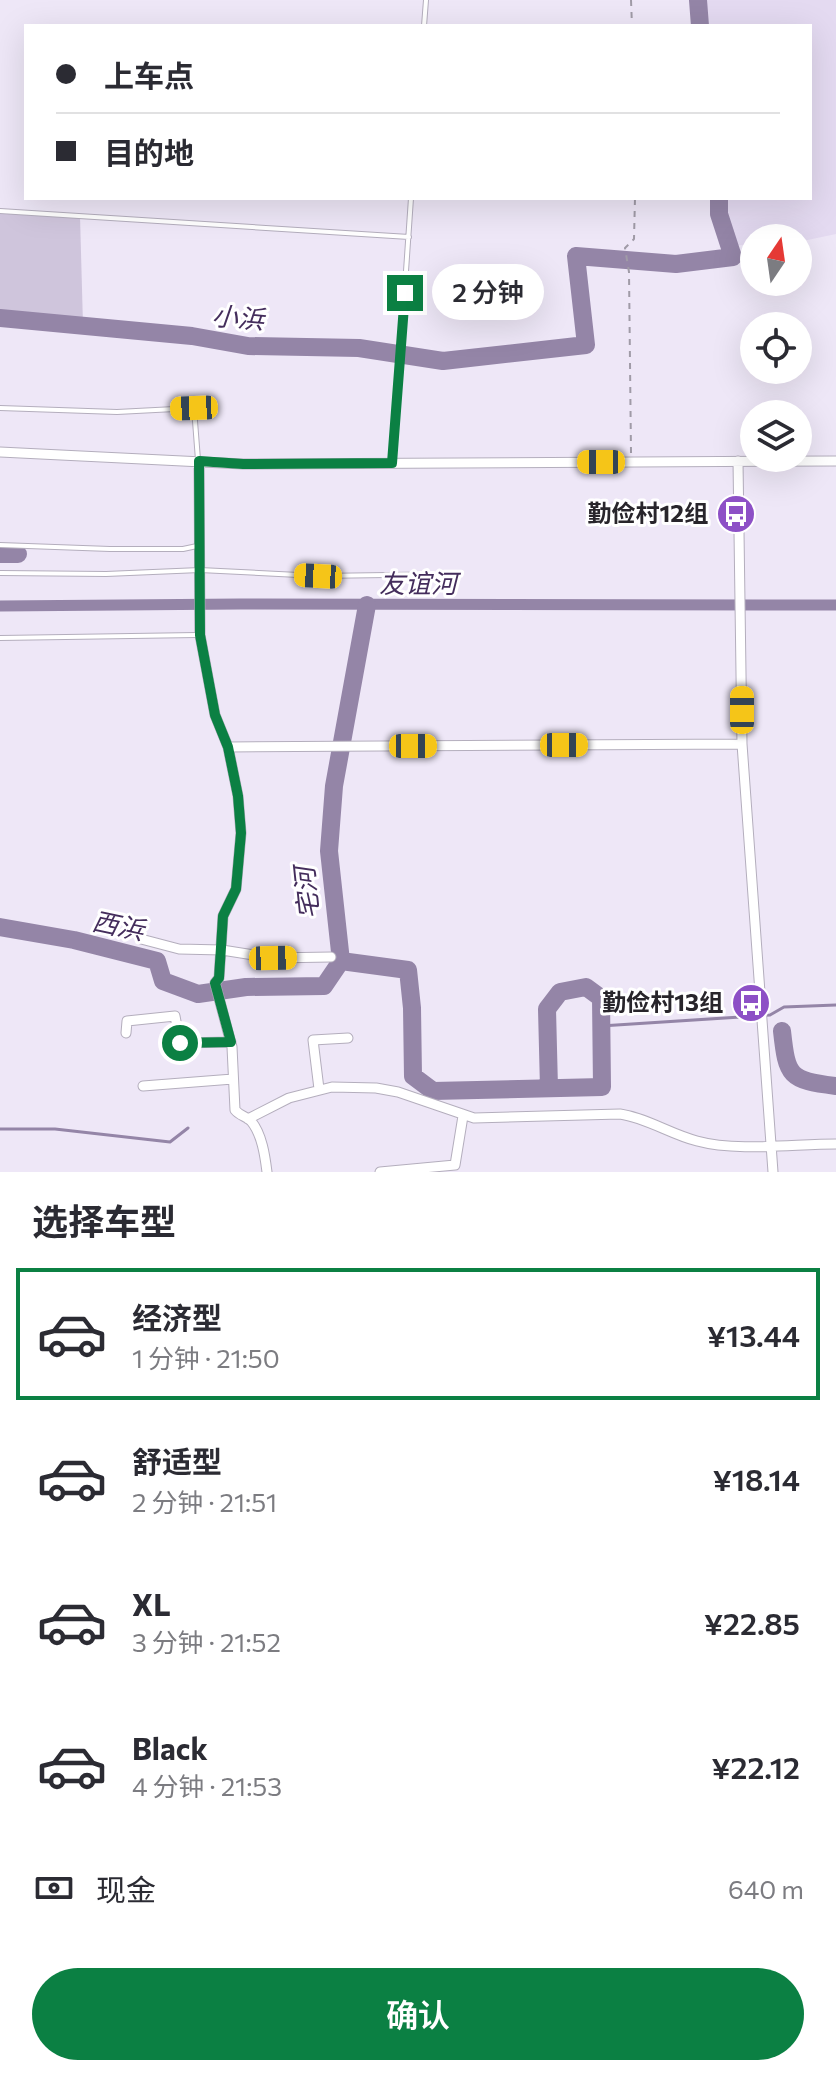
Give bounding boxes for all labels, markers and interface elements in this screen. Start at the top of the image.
text: 上车点 [104,56,194,93]
text: 目的地 [104,133,194,170]
north arrow [740,224,812,296]
map controls [740,224,812,472]
callout: 2 分钟 [433,265,545,321]
route end [387,275,423,311]
text: 2 分钟 [452,276,524,307]
water label: 小浜 [211,299,267,334]
button: locate [740,312,812,384]
car [170,395,218,421]
button: layers [740,400,812,472]
car [577,450,625,474]
bus stop icon: 勤俭村12组 [715,493,757,535]
place label: 勤俭村12组 [587,498,708,527]
car [293,563,343,589]
water label: 友谊河 [379,567,462,598]
car [730,686,754,734]
car [540,733,588,757]
car [389,734,437,758]
water label: 宅河 [287,861,324,921]
water label: 西浜 [90,904,149,946]
car [249,946,297,970]
bus stop icon: 勤俭村13组 [730,982,772,1024]
place label: 勤俭村13组 [602,987,723,1016]
route start [162,1025,198,1061]
text: 选择车型 [32,1198,176,1242]
icon: car [36,1298,108,1370]
text: 经济型 [132,1298,222,1335]
text: ¥13.44 [707,1316,800,1353]
text: 1 分钟 · 21:50 [132,1342,280,1373]
icon: car [36,1442,108,1514]
text: 舒适型 [132,1442,222,1479]
text: ¥18.14 [713,1460,800,1497]
text: 2 分钟 · 21:51 [132,1486,277,1517]
text: XL [132,1585,171,1622]
icon: car [36,1586,108,1658]
text: ¥22.85 [704,1604,800,1641]
text: 3 分钟 · 21:52 [132,1626,281,1657]
text: Black [132,1729,208,1766]
icon: car [36,1730,108,1802]
text: ¥22.12 [711,1748,800,1785]
text: 4 分钟 · 21:53 [132,1770,282,1801]
icon: cash [32,1866,76,1910]
text: 现金 [96,1870,156,1907]
text: 640 m [728,1873,804,1904]
button: 确认 [32,1968,804,2060]

